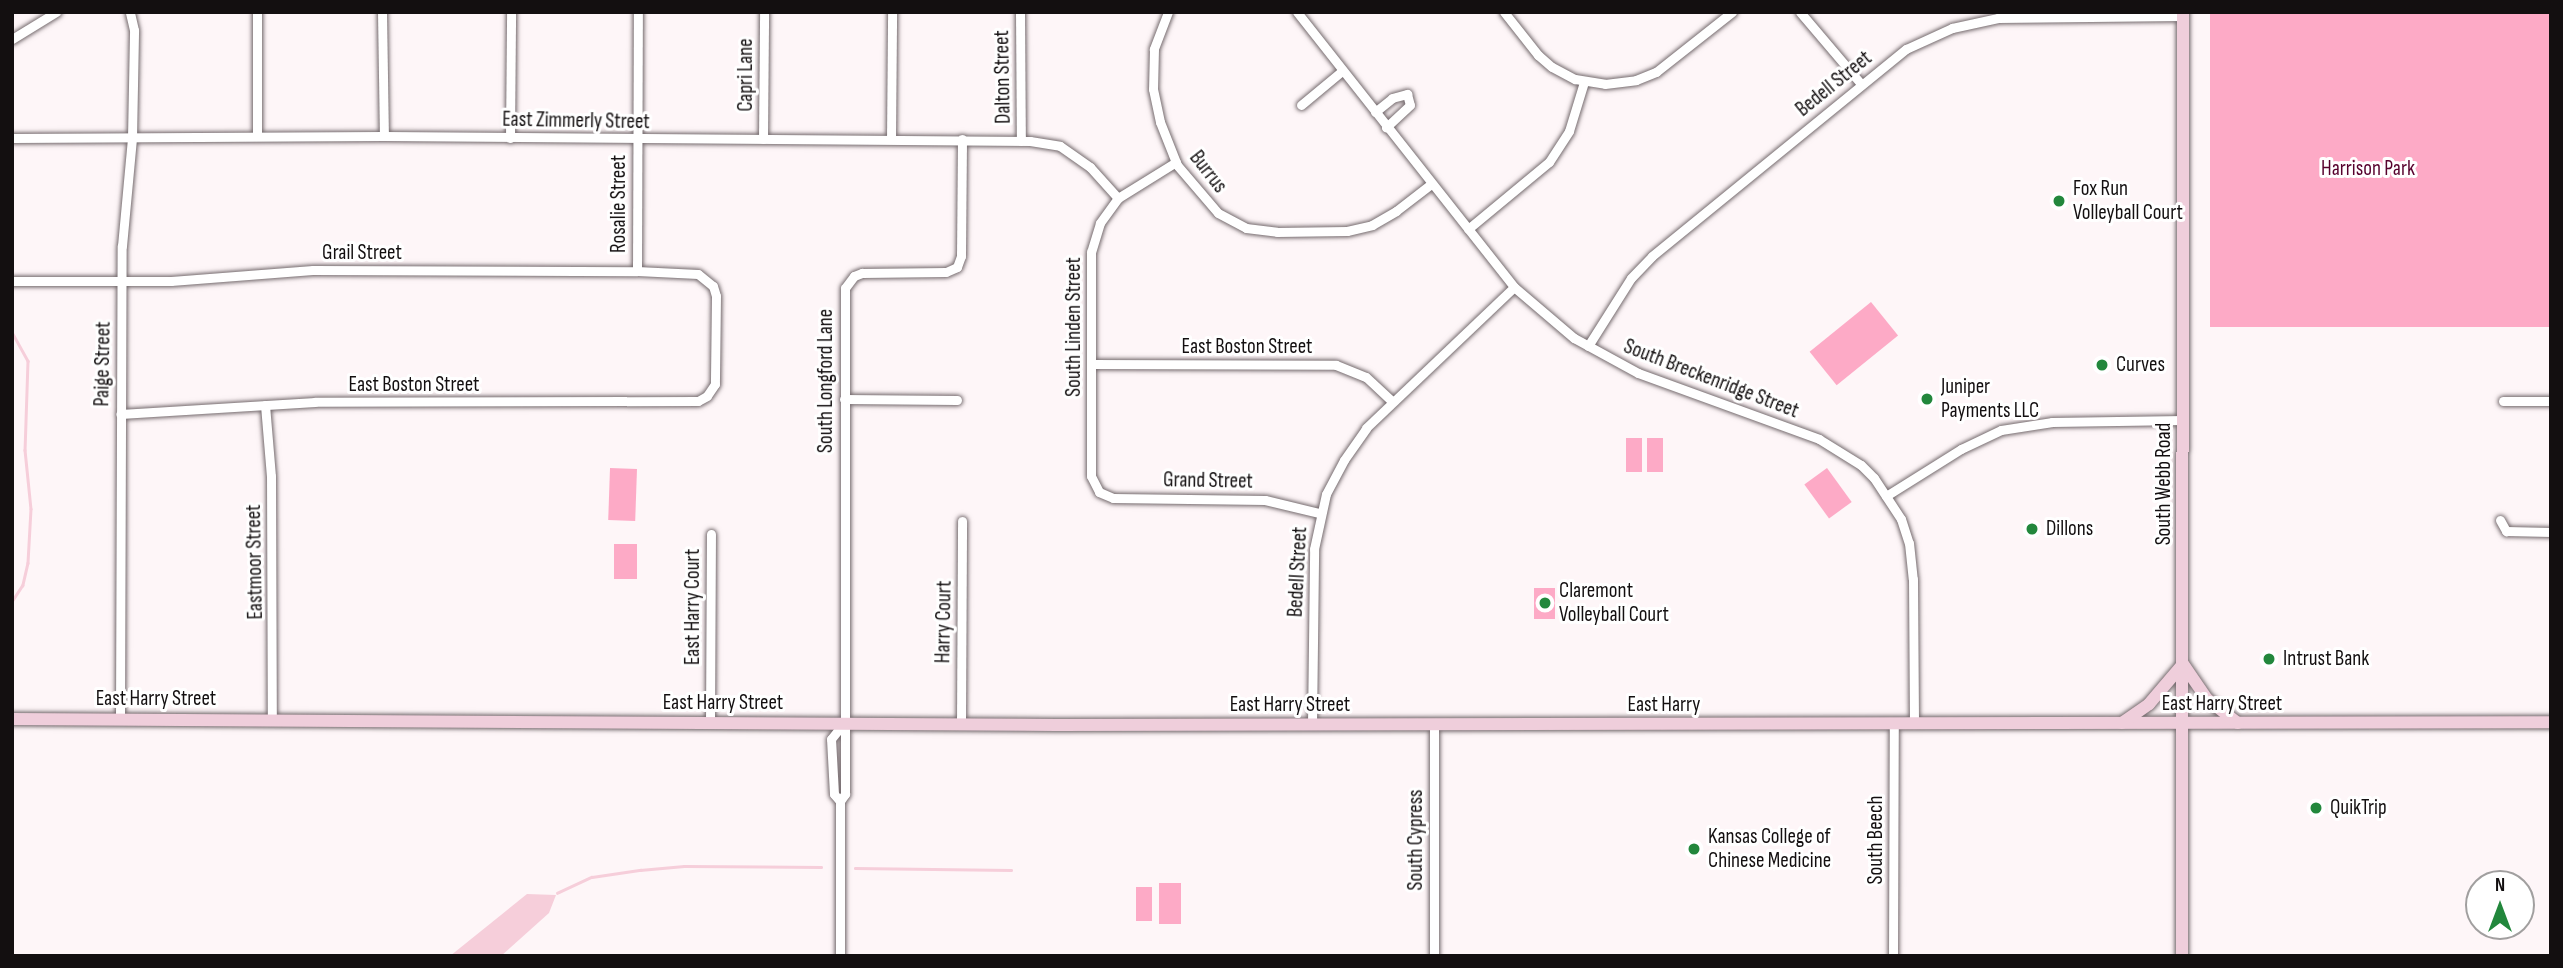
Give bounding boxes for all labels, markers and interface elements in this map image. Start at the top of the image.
street label: Dalton Street [990,30,1016,124]
street label: Capri Lane [733,38,759,112]
street label: Bedell Street [1791,46,1877,122]
street label: East Zimmerly Street [502,107,650,135]
street label: Burrus [1184,146,1232,198]
street label: Rosalie Street [606,155,632,253]
park label: Harrison Park [2321,156,2415,182]
place label: Fox Run Volleyball Court [2073,176,2183,226]
marker: Fox Run Volleyball Court [2051,193,2067,209]
street label: Grail Street [322,240,402,266]
street label: South Linden Street [1061,257,1087,397]
street label: South Longford Lane [813,309,839,453]
street label: Paige Street [90,321,116,407]
street label: East Boston Street [1182,334,1312,360]
street label: South Breckenridge Street [1620,334,1802,424]
place label: Curves [2116,352,2165,378]
marker: Curves [2094,357,2110,373]
street label: East Boston Street [349,372,479,398]
place label: Juniper Payments LLC [1941,374,2039,424]
marker: Juniper Payments LLC [1919,391,1935,407]
street label: South Webb Road [2151,423,2177,545]
street label: Grand Street [1163,468,1253,494]
street label: Eastmoor Street [241,504,269,620]
place label: Dillons [2046,516,2093,542]
marker: Dillons [2024,521,2040,537]
street label: Bedell Street [1283,526,1313,618]
street label: East Harry Court [680,549,706,665]
place label: Claremont Volleyball Court [1559,578,1669,628]
street label: Harry Court [931,580,957,664]
marker: Claremont Volleyball Court [1537,595,1553,611]
place label: Intrust Bank [2283,646,2369,672]
marker: Intrust Bank [2261,651,2277,667]
street label: East Harry Street [96,686,216,712]
street label: East Harry Street [663,690,783,716]
street label: East Harry Street [2162,691,2282,717]
street label: East Harry Street [1230,692,1350,718]
street label: East Harry [1628,692,1700,718]
street label: South Cypress [1403,789,1429,891]
place label: QuikTrip [2330,795,2387,821]
street label: South Beech [1863,796,1889,884]
marker: QuikTrip [2308,800,2324,816]
place label: Kansas College of Chinese Medicine [1708,824,1831,874]
marker: Kansas College of Chinese Medicine [1686,841,1702,857]
north arrow [2465,870,2535,940]
text: N [2495,874,2505,897]

